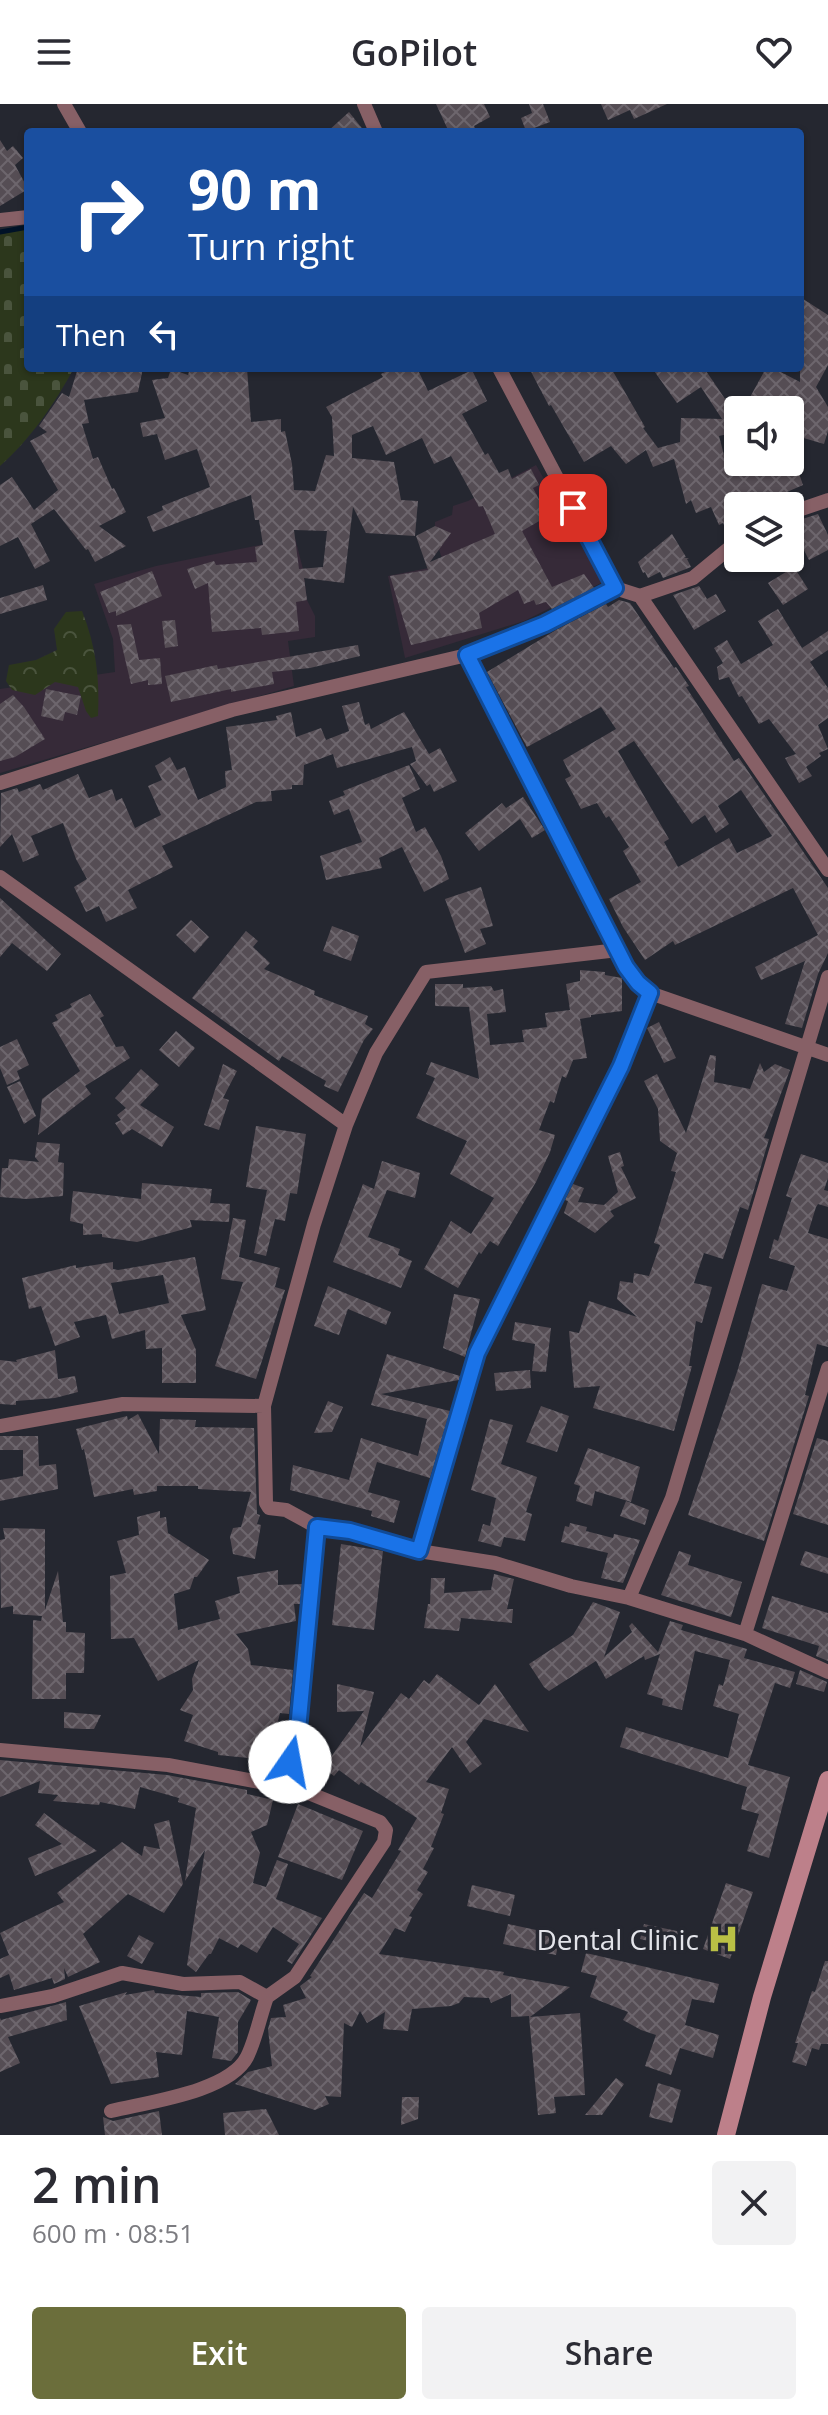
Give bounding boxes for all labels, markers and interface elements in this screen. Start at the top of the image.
text: GoPilot [351,28,477,77]
icon: menu [32,30,76,74]
icon: heart [752,30,796,74]
text: 90 m [188,150,322,226]
icon: right [56,160,160,264]
text: Turn right [188,222,354,271]
icon: left [142,312,186,356]
text: Then [56,314,126,355]
map controls [724,396,804,572]
button: sound [724,396,804,476]
pin [539,474,607,542]
icon: arrive [551,486,595,530]
button: layers [724,492,804,572]
position arrow [248,1720,332,1804]
place label: Dental Clinic [536,1920,699,1958]
hospital icon: Dental Clinic [706,1922,740,1956]
text: 2 min [32,2152,162,2217]
button: close [712,2161,796,2245]
text: 600 m · 08:51 [32,2215,194,2251]
button: Exit [32,2307,406,2399]
button: Share [422,2307,796,2399]

